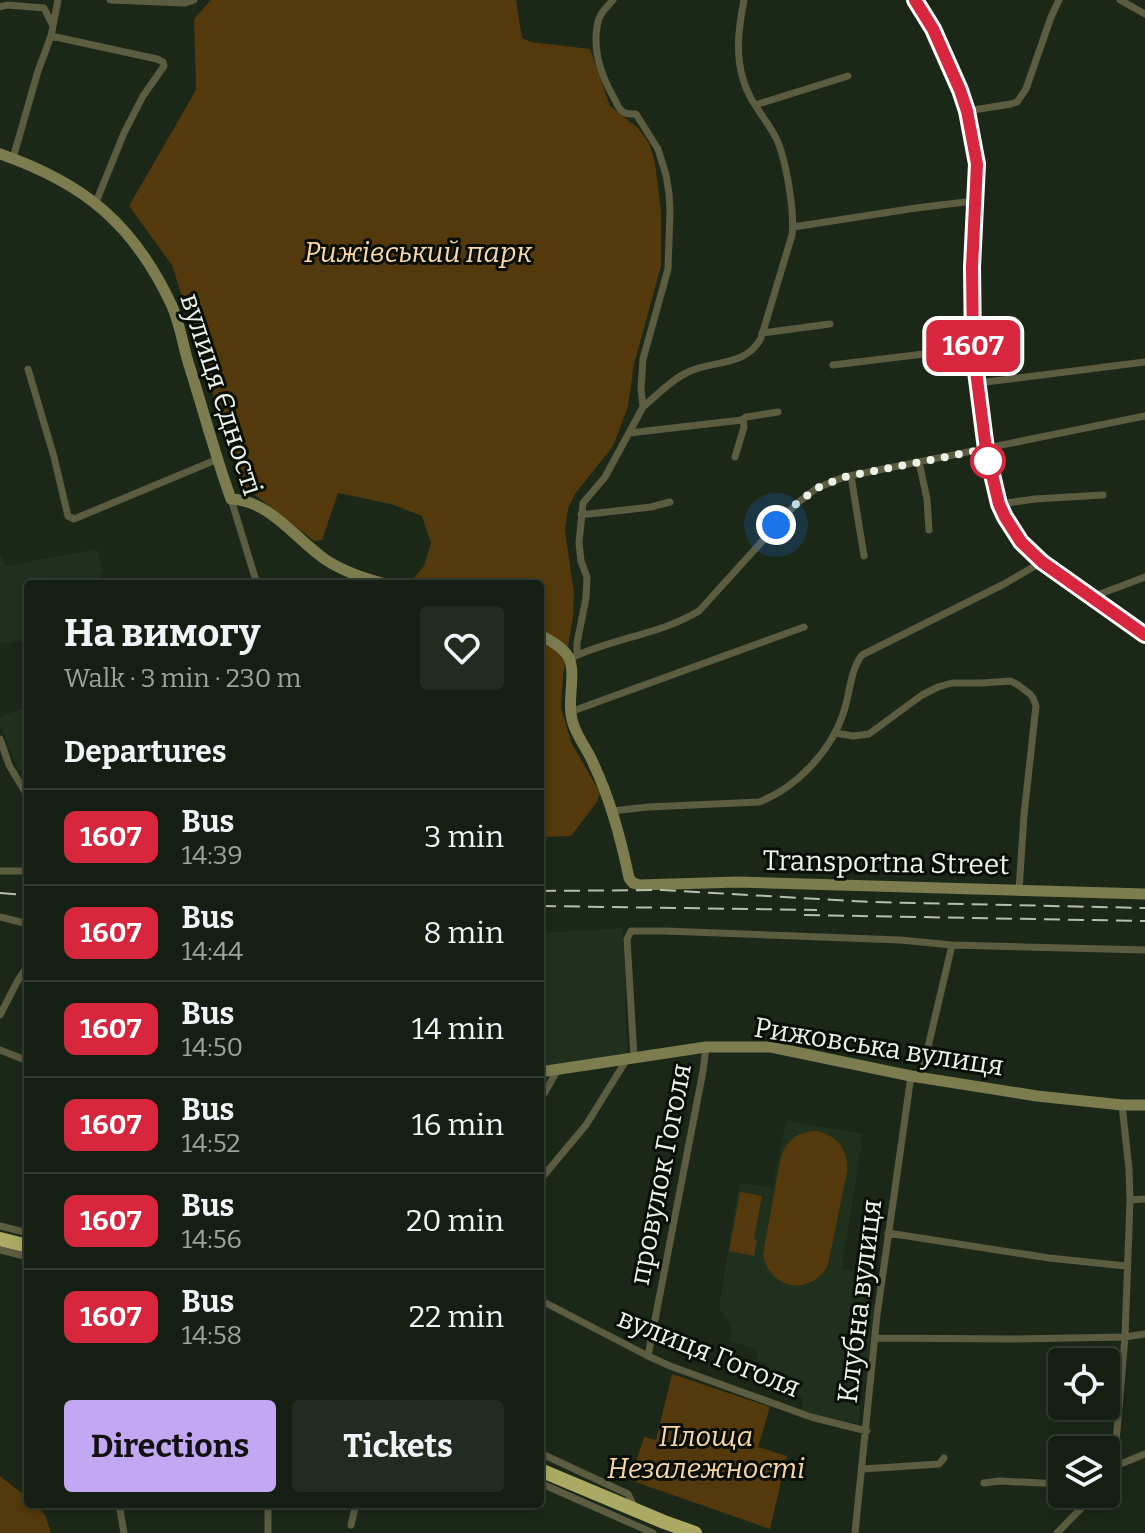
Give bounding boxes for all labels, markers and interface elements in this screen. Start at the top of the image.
park label: Рижівський парк [304,236,532,269]
street label: вулиця Єдності [173,289,270,499]
line badge: 1607 [917,320,1029,372]
text: 1607 [942,329,1004,362]
unlabelled marker [971,444,1005,478]
your location [756,505,796,545]
button: heart [420,606,504,690]
text: На вимогу [64,610,260,656]
text: Walk · 3 min · 230 m [64,663,301,694]
text: Departures [64,734,227,770]
text: Bus [182,804,234,840]
text: 3 min [424,819,504,855]
text: 1607 [80,820,142,853]
text: 14:39 [182,840,243,871]
street label: Transportna Street [762,844,1010,881]
text: Bus [182,900,234,936]
text: 8 min [423,915,504,951]
text: 1607 [80,916,142,949]
text: 14:44 [182,936,243,967]
text: Bus [182,996,234,1032]
street label: Рижовська вулиця [752,1010,1006,1083]
text: 14 min [412,1011,504,1047]
text: 1607 [80,1012,142,1045]
text: 14:50 [182,1032,243,1063]
street label: провулок Гоголя [623,1060,698,1288]
text: Bus [182,1092,234,1128]
text: 16 min [412,1107,504,1143]
text: 1607 [80,1108,142,1141]
text: 14:52 [182,1128,240,1159]
text: Bus [182,1188,234,1224]
street label: Клубна вулиця [831,1197,888,1405]
text: 20 min [406,1203,504,1239]
text: 1607 [80,1204,142,1237]
text: 14:56 [182,1224,242,1255]
text: Bus [182,1284,234,1320]
text: 22 min [409,1299,504,1335]
text: 1607 [80,1300,142,1333]
street label: вулиця Гоголя [613,1301,805,1404]
text: 14:58 [182,1320,242,1351]
map controls [1048,1348,1120,1508]
button: locate [1048,1348,1120,1420]
button: Directions [64,1400,276,1492]
button: Tickets [292,1400,504,1492]
park label: Площа Незалежності [607,1420,805,1485]
button: layers [1048,1436,1120,1508]

